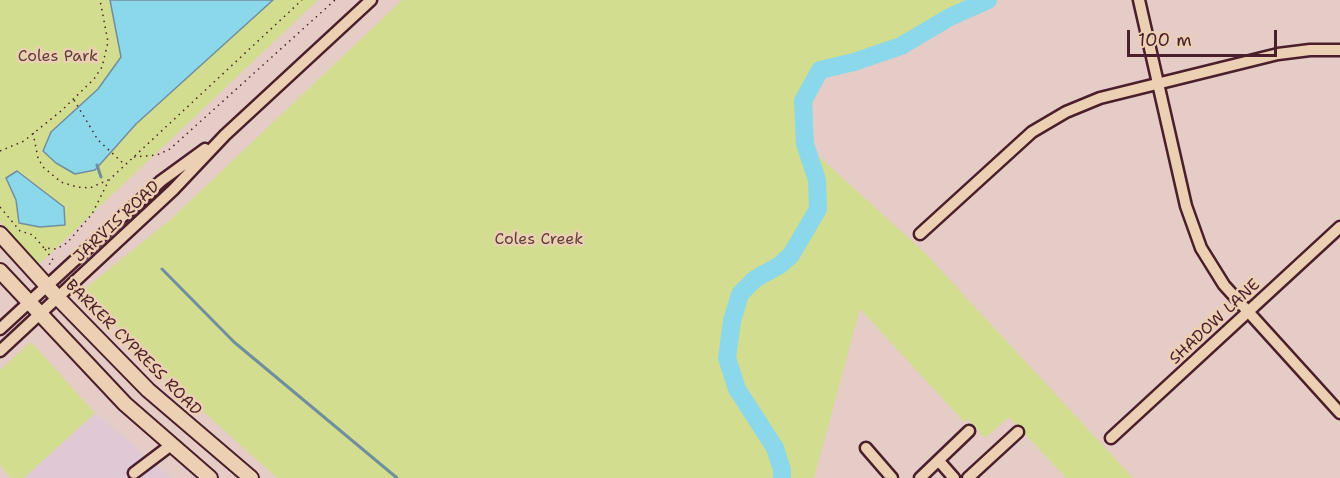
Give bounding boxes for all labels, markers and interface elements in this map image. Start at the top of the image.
scale bar [1130,18,1280,56]
text: 100 m [1138,28,1192,52]
park label: Coles Park [18,47,98,67]
street label: JARVIS ROAD [70,177,164,267]
park label: Coles Creek [495,230,583,250]
street label: SHADOW LANE [1166,275,1264,369]
street label: BARKER CYPRESS ROAD [61,276,205,420]

